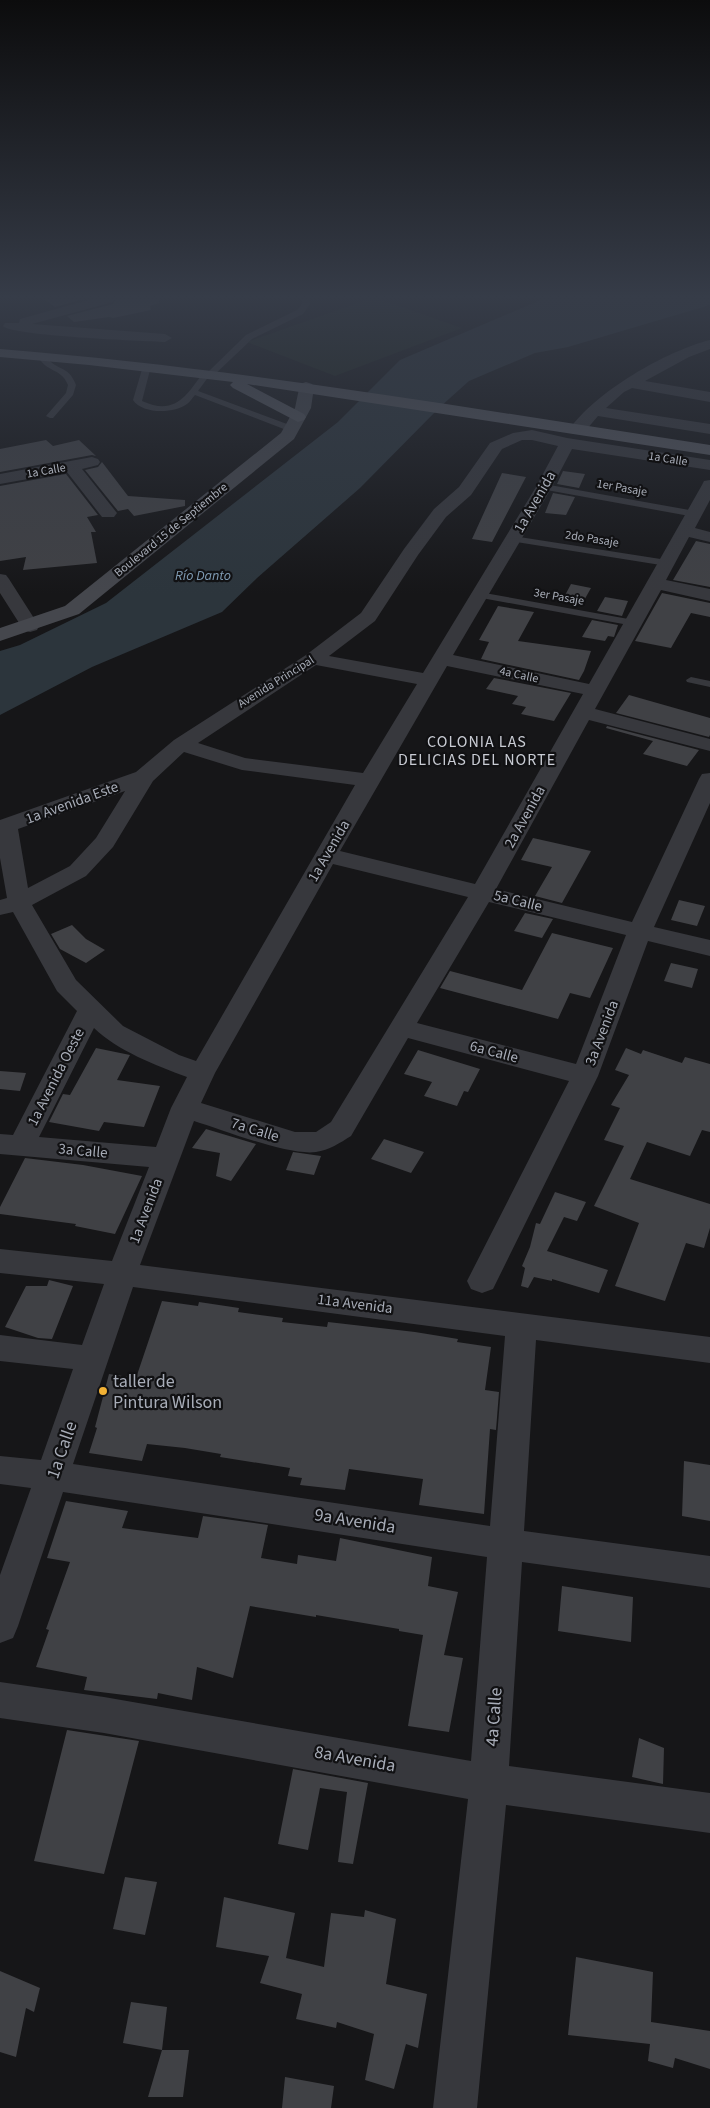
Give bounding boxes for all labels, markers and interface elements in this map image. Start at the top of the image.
street label: 1a Calle [647,448,689,470]
street label: 1a Calle [25,459,67,483]
street label: 1a Avenida [509,467,561,537]
street label: 1er Pasaje [596,475,649,501]
street label: Boulevard 15 de Septiembre [111,479,231,581]
street label: 2do Pasaje [564,526,620,552]
water label: Río Danto [175,566,231,586]
street label: 3er Pasaje [533,584,586,610]
street label: Avenida Principal [235,652,317,712]
street label: 4a Calle [498,663,540,687]
district label: COLONIA LAS DELICIAS DEL NORTE [398,731,556,771]
street label: 1a Avenida Este [23,776,121,830]
street label: 2a Avenida [499,782,551,852]
street label: 1a Avenida [303,816,355,886]
street label: 5a Calle [492,885,544,917]
street label: 3a Avenida [580,997,624,1069]
street label: 1a Avenida Oeste [22,1025,90,1129]
street label: 6a Calle [468,1035,520,1069]
street label: 7a Calle [228,1113,282,1147]
street label: 3a Calle [58,1138,108,1164]
street label: 1a Avenida [124,1175,168,1247]
street label: 11a Avenida [316,1289,394,1319]
place label: taller de Pintura Wilson [113,1369,222,1415]
marker: taller de Pintura Wilson [97,1385,109,1397]
street label: 1a Calle [41,1418,83,1482]
street label: 9a Avenida [313,1502,397,1540]
street label: 4a Calle [479,1687,509,1747]
street label: 8a Avenida [313,1740,397,1778]

